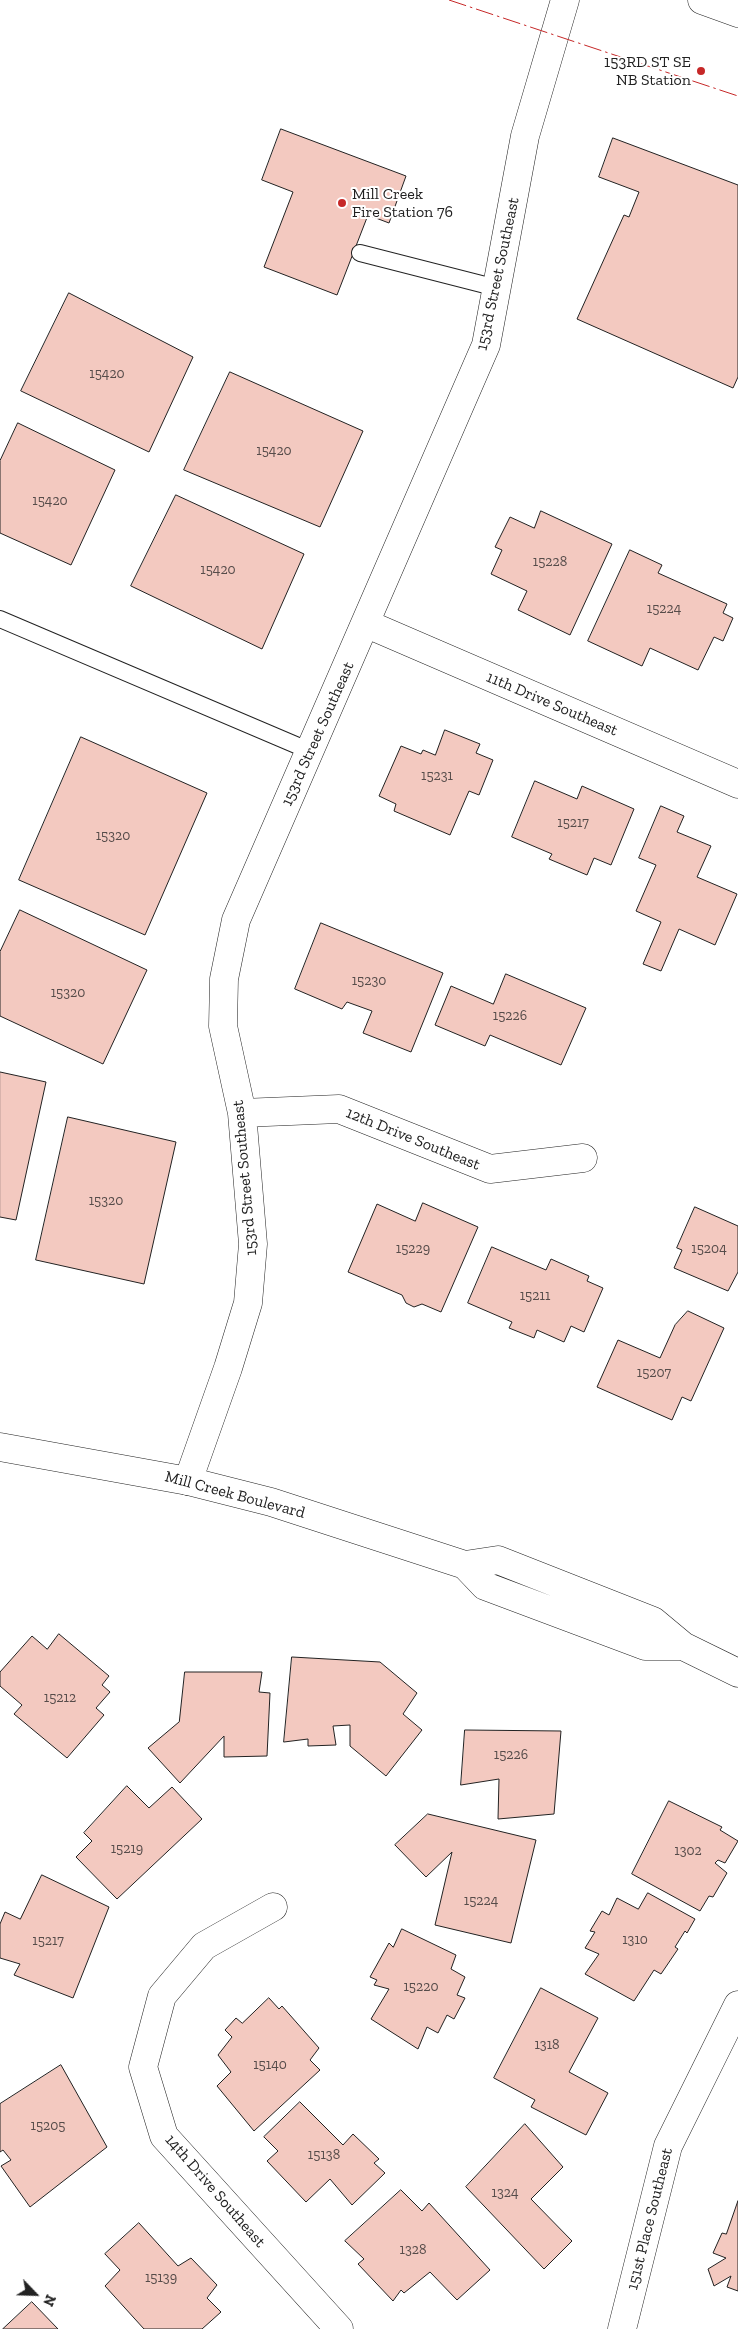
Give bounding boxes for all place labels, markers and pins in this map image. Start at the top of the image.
place label: 153RD ST SE NB Station [604,52,691,90]
marker: 153RD ST SE NB Station [695,65,707,77]
place label: Mill Creek Fire Station 76 [352,184,453,222]
marker: Mill Creek Fire Station 76 [336,197,348,209]

